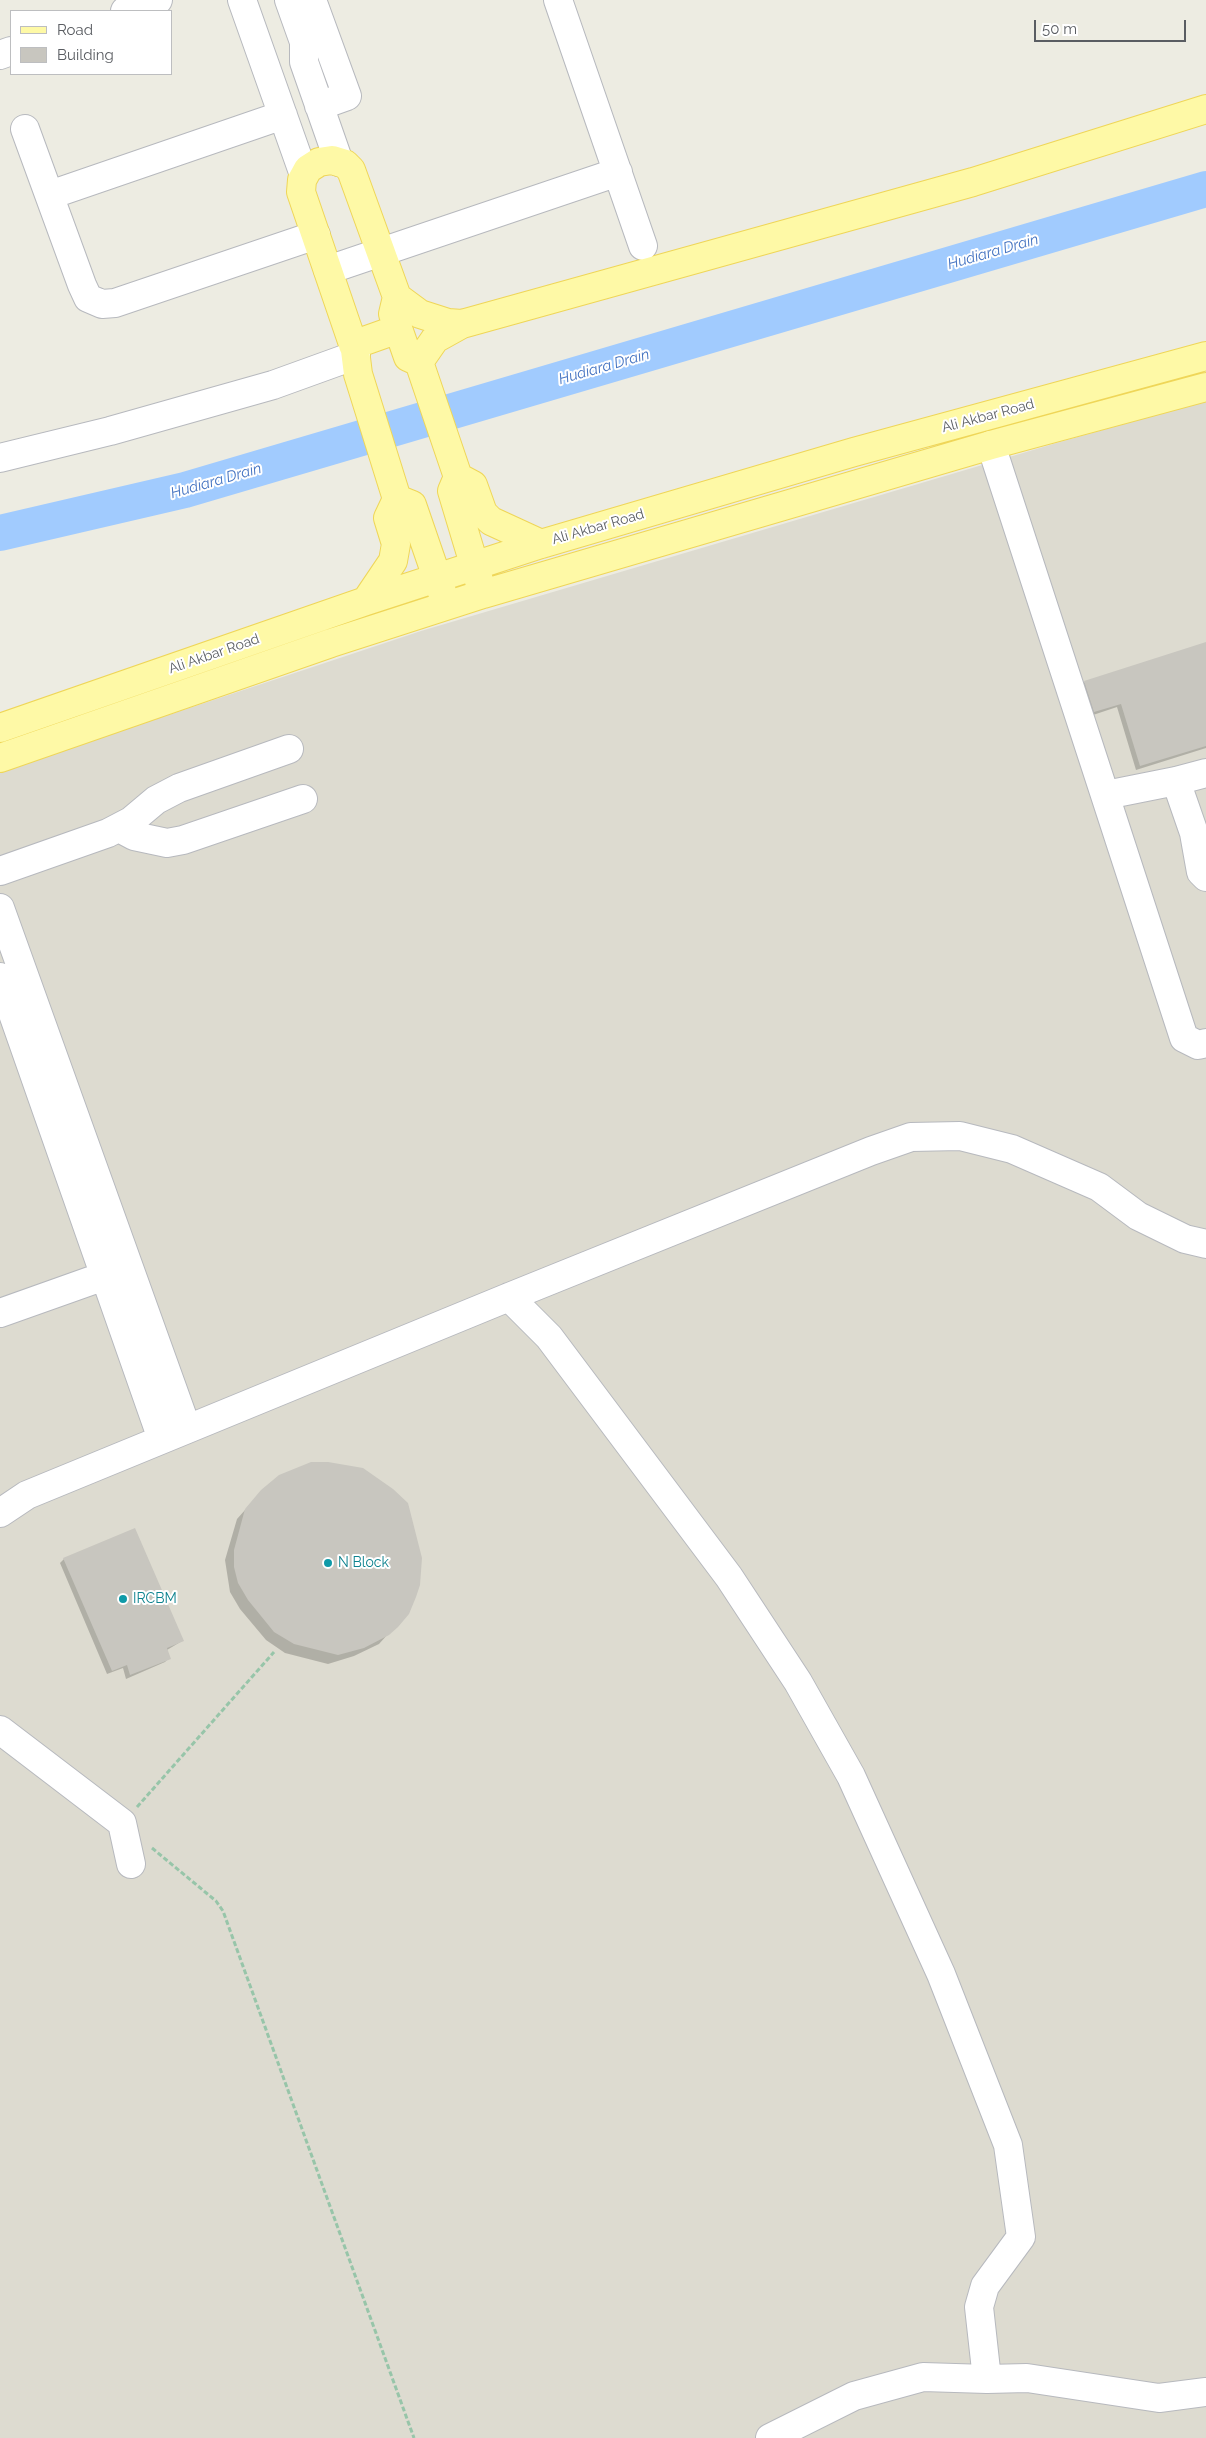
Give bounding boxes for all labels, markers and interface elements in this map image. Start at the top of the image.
legend [10,10,172,75]
scale bar [1036,10,1188,42]
text: 50 m [1042,20,1077,38]
text: Road [57,21,93,39]
text: Building [57,46,114,64]
water label: Hudiara Drain [945,230,1041,274]
water label: Hudiara Drain [556,345,652,389]
street label: Ali Akbar Road [940,396,1036,436]
water label: Hudiara Drain [168,459,264,503]
street label: Ali Akbar Road [550,506,646,548]
street label: Ali Akbar Road [166,631,262,677]
place label: N Block [338,1555,389,1571]
marker: N Block [322,1557,334,1569]
place label: IRCBM [133,1591,177,1607]
marker: IRCBM [117,1593,129,1605]

